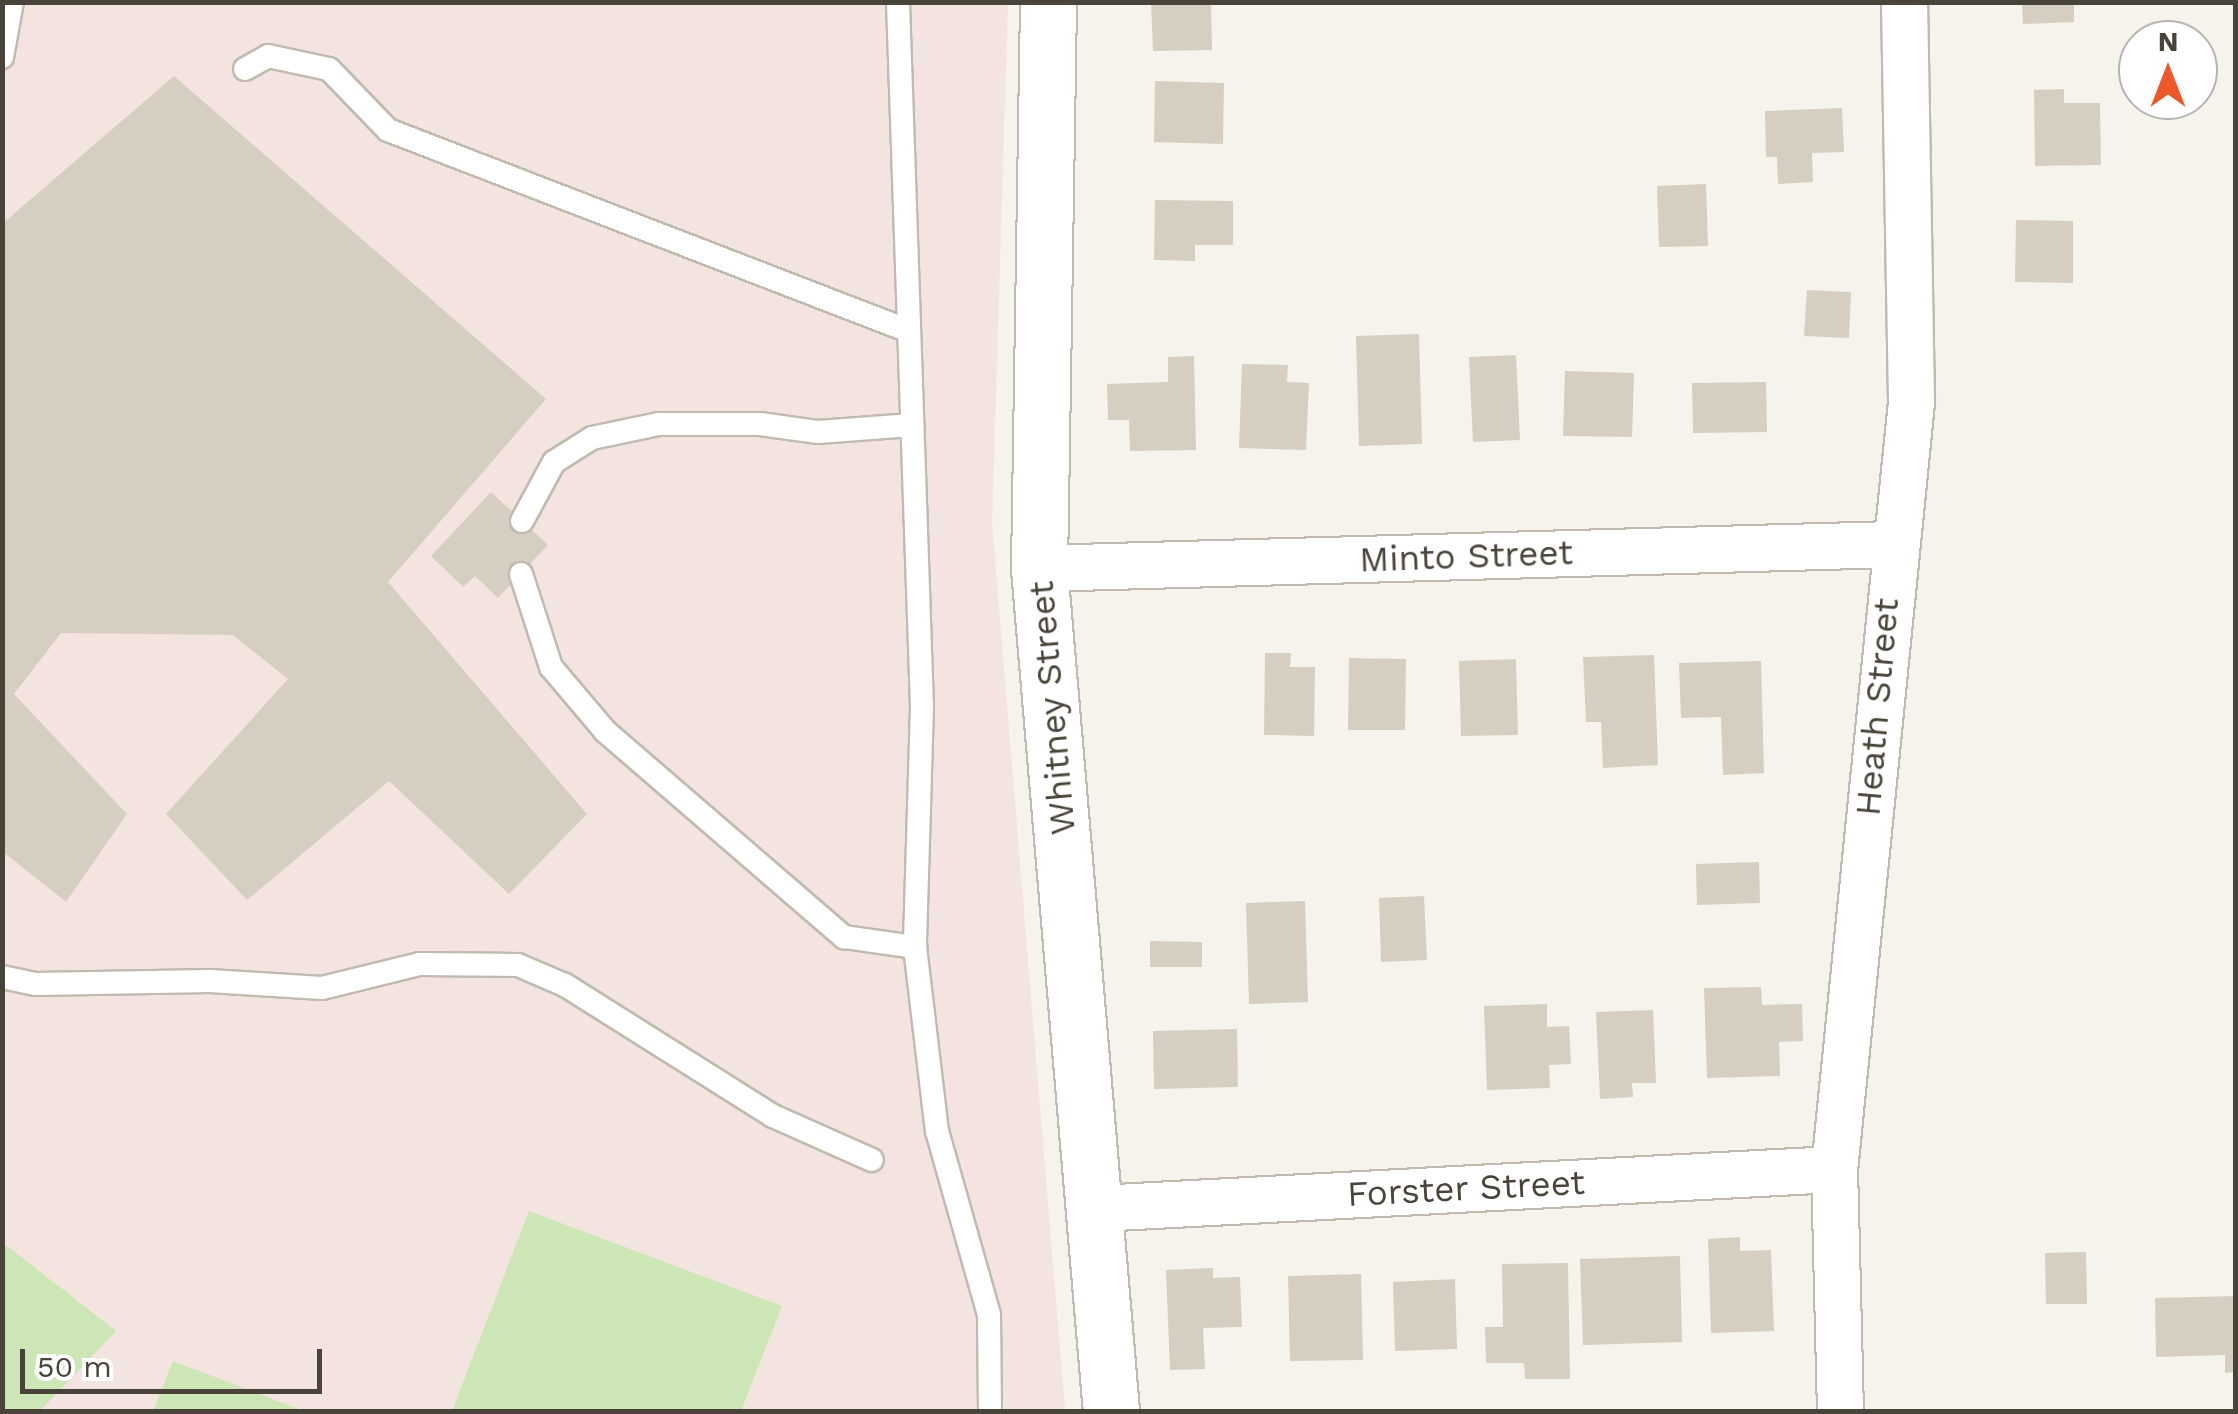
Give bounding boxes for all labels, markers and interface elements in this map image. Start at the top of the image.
north arrow [2118,20,2218,120]
text: N [2158,25,2178,58]
street label: Minto Street [1359,531,1573,581]
street label: Whitney Street [1020,579,1084,837]
street label: Heath Street [1847,596,1907,818]
street label: Forster Street [1346,1161,1586,1215]
scale bar [25,1329,328,1391]
text: 50 m [37,1349,112,1384]

